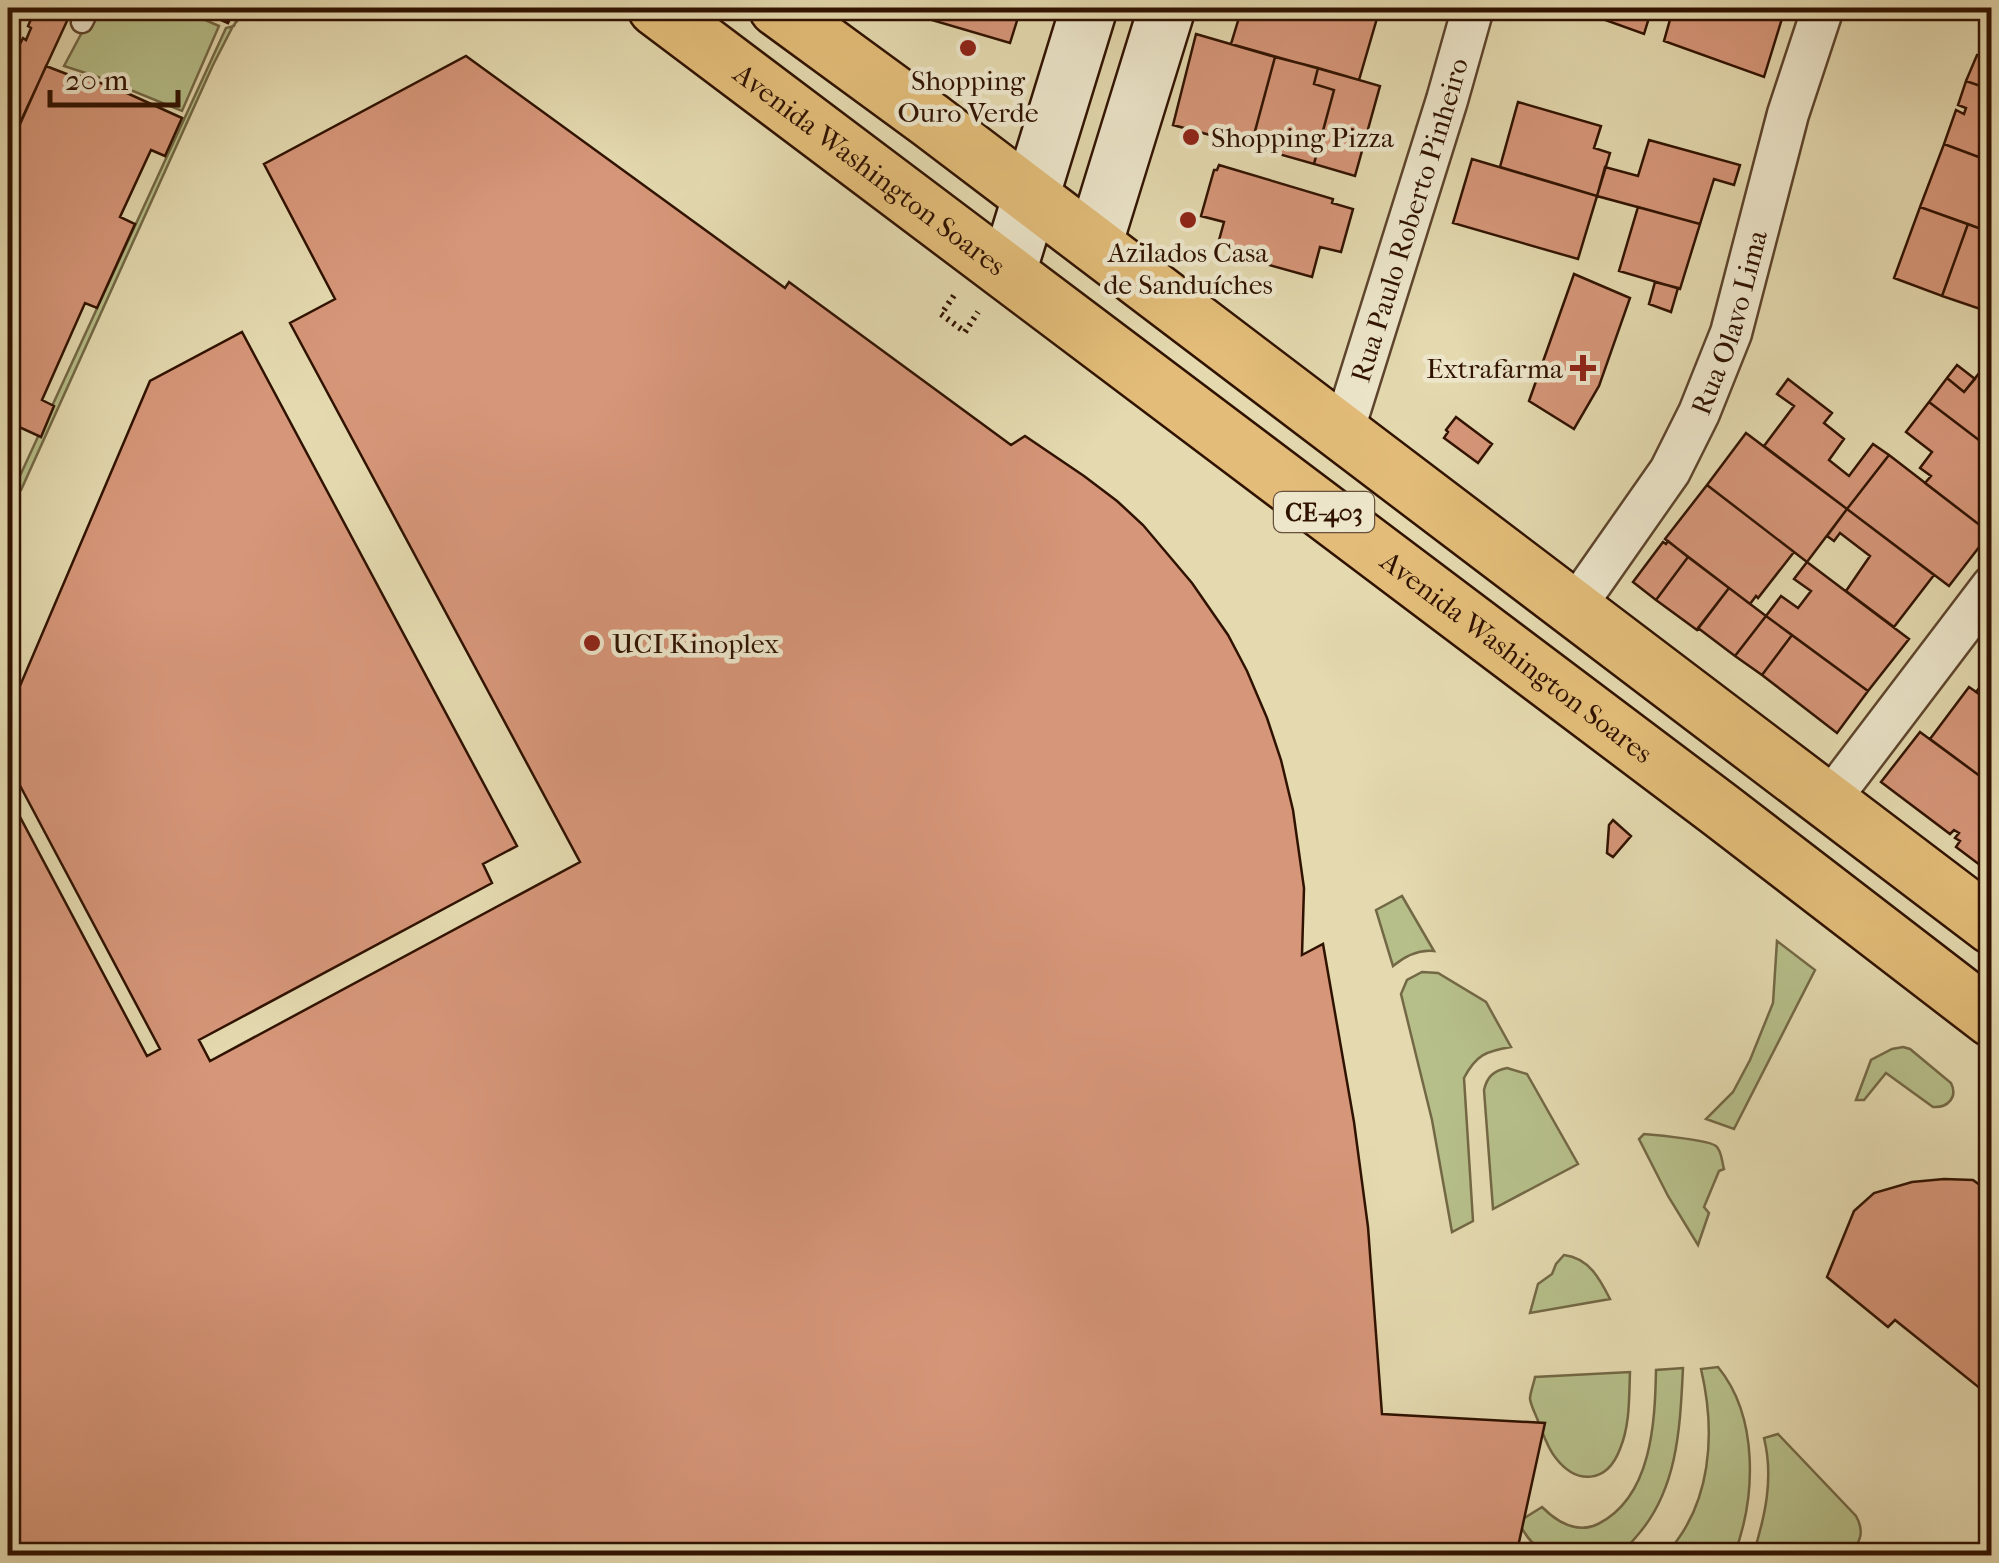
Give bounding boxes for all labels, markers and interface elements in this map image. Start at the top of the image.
marker: Shopping Ouro Verde [957,37,979,59]
scale bar [50,45,178,107]
street label: Rua Paulo Roberto Pinheiro [1343,54,1475,386]
street label: Avenida Washington Soares [727,56,1012,282]
text: 20 m [65,63,128,98]
place label: Shopping Ouro Verde [897,64,1039,129]
place label: Shopping Pizza [1211,121,1395,154]
marker: Shopping Pizza [1180,126,1202,148]
marker: Azilados Casa de Sanduíches [1177,209,1199,231]
street label: Rua Olavo Lima [1684,225,1774,419]
place label: Azilados Casa de Sanduíches [1103,236,1273,301]
place label: Extrafarma [1426,352,1564,385]
marker: Extrafarma [1572,357,1594,379]
road number: CE-403 [1274,492,1374,532]
street label: Avenida Washington Soares [1374,543,1659,770]
place label: UCI Kinoplex [612,627,779,660]
marker: UCI Kinoplex [581,632,603,654]

